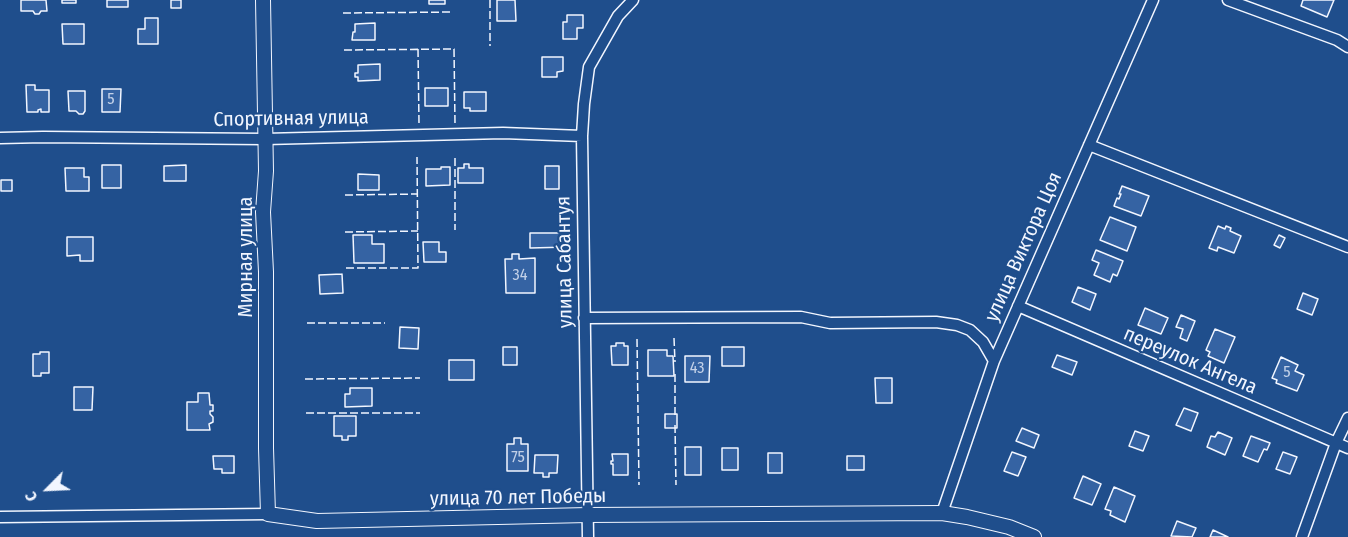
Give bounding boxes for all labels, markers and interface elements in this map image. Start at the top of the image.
house number: 5 [107,90,115,110]
street label: Спортивная улица [213,106,369,132]
street label: улица Виктора Цоя [980,168,1068,326]
street label: улица Сабантуя [552,196,578,328]
street label: Мирная улица [234,197,258,317]
house number: 34 [513,266,527,286]
street label: переулок Ангела [1120,322,1260,400]
house number: 43 [690,359,704,379]
house number: 5 [1283,363,1291,383]
house number: 75 [511,448,525,468]
north arrow [18,459,78,519]
street label: улица 70 лет Победы [430,484,606,512]
text: С [21,489,41,504]

